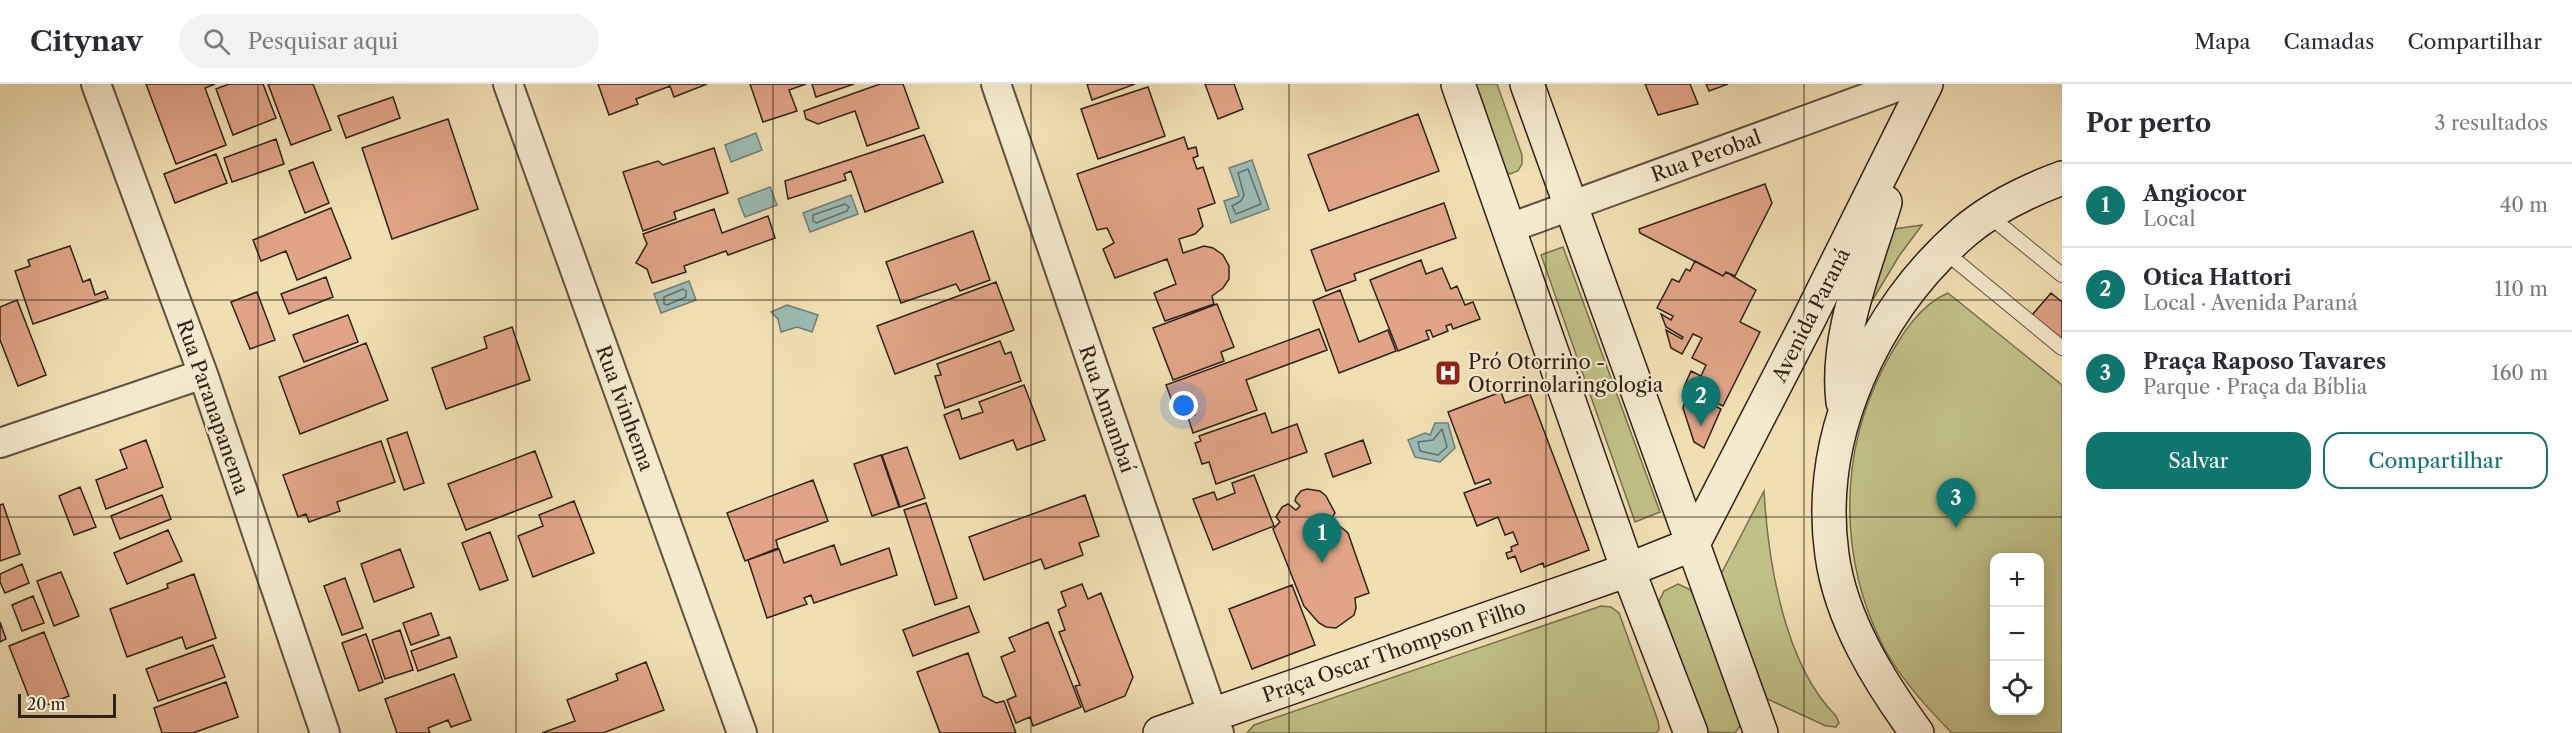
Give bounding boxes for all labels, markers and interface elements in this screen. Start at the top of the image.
search box [179,14,599,68]
text: Citynav [30,24,143,58]
icon: search [200,25,233,58]
text: Pesquisar aqui [248,28,398,55]
text: Mapa [2194,29,2250,54]
text: Camadas [2283,29,2374,54]
text: Compartilhar [2407,29,2542,54]
text: Por perto [2086,107,2211,139]
text: 3 resultados [2435,111,2548,135]
street label: Rua Perobal [1648,125,1764,187]
text: Angiocor [2143,180,2247,207]
text: 1 [2101,193,2110,217]
text: 40 m [2500,193,2548,217]
text: Local [2143,207,2195,231]
street label: Avenida Paraná [1767,244,1855,387]
text: Otica Hattori [2143,264,2292,291]
text: 2 [2100,277,2111,301]
text: 110 m [2495,277,2548,301]
text: Local · Avenida Paraná [2143,291,2358,315]
street label: Rua Paranapanema [172,316,254,498]
street label: Rua Ivinhema [591,342,659,475]
street label: Rua Amambaí [1074,342,1140,476]
text: Praça Raposo Tavares [2143,348,2386,375]
place label: Pró Otorrino - Otorrinolaringologia [1468,350,1664,397]
hospital icon: Pró Otorrino - Otorrinolaringologia [1433,358,1463,388]
text: 3 [2100,361,2111,385]
text: 160 m [2491,361,2548,385]
text: Parque · Praça da Bíblia [2143,375,2367,399]
pin: 2 [1682,376,1720,426]
your location [1169,391,1198,420]
button: Salvar [2086,432,2311,489]
button: Compartilhar [2323,432,2548,489]
pin: 3 [1936,478,1976,528]
pin: 1 [1302,514,1342,563]
map controls [1990,553,2044,715]
button: + [1990,553,2044,607]
street label: Praça Oscar Thompson Filho [1259,595,1529,707]
button: − [1990,607,2044,661]
button: locate [1990,661,2044,715]
scale bar [18,691,116,718]
text: 20 m [27,694,66,714]

